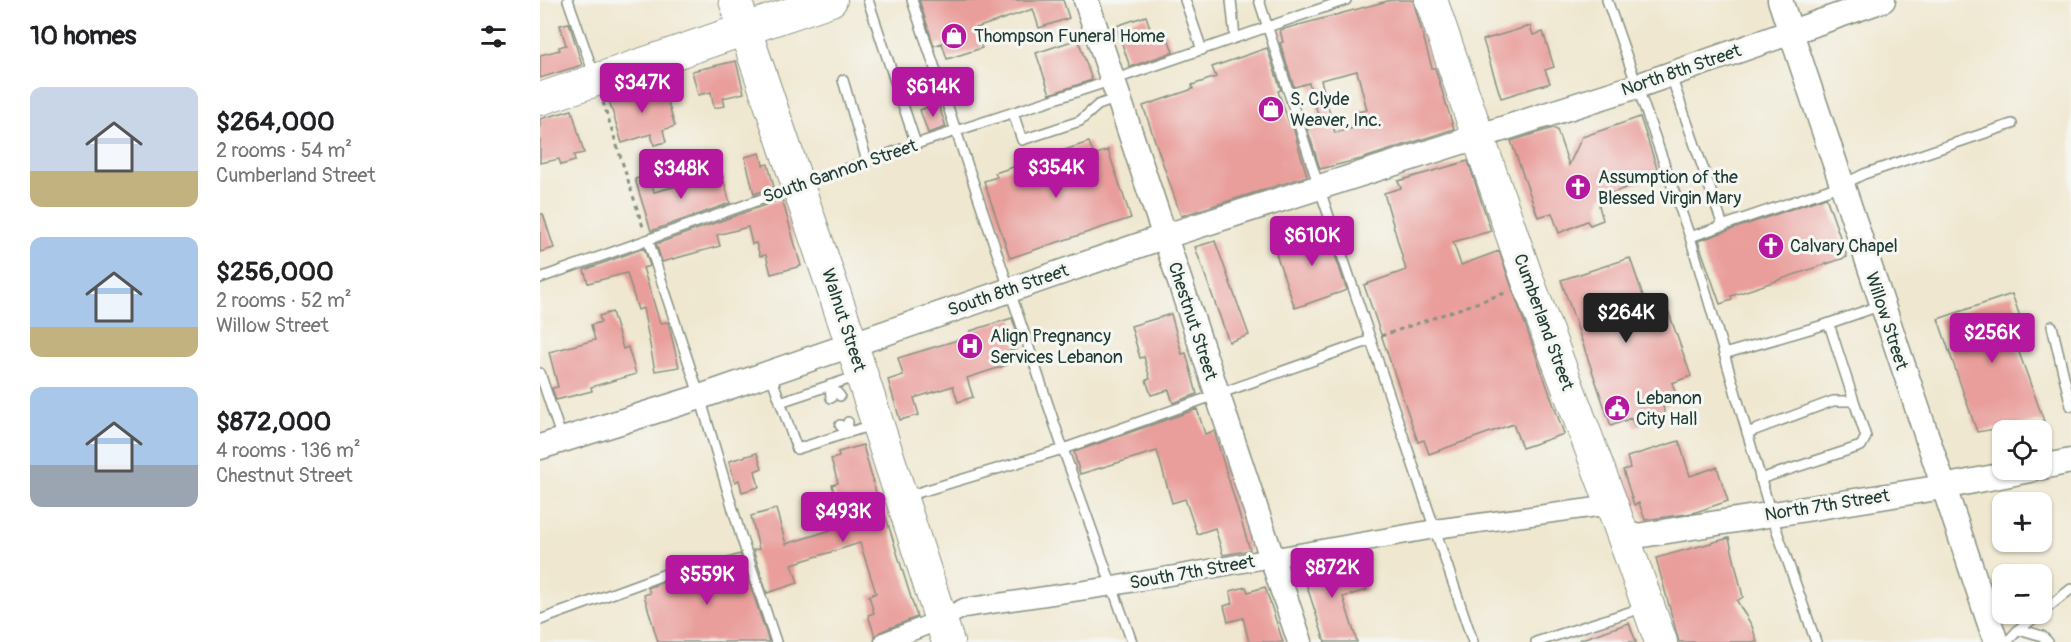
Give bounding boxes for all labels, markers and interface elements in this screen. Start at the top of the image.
text: 10 homes [30,20,136,52]
icon: filters [477,20,510,53]
shop icon: Thompson Funeral Home [939,21,969,51]
place label: Thompson Funeral Home [974,25,1165,48]
street label: North 8th Street [1618,39,1745,102]
pin: $347K [600,63,684,114]
pin: $614K [891,67,975,118]
text: $347K [614,70,670,95]
text: $614K [906,74,960,99]
place label: S. Clyde Weaver, Inc. [1290,88,1382,132]
shop icon: S. Clyde Weaver, Inc. [1256,94,1286,124]
text: $264,000 [216,106,335,138]
icon: home [78,111,150,183]
street label: South Gannon Street [760,134,921,209]
text: 2 rooms · 54 m² [216,138,352,163]
pin: $354K [1014,148,1098,199]
pin: $348K [639,149,723,200]
text: $354K [1028,155,1084,180]
text: $348K [653,156,709,181]
text: Cumberland Street [216,163,376,188]
place label: Assumption of the Blessed Virgin Mary [1598,166,1741,210]
church icon: Assumption of the Blessed Virgin Mary [1563,172,1593,202]
pin: $610K [1270,216,1354,267]
text: $610K [1284,223,1340,248]
church icon: Calvary Chapel [1756,231,1786,261]
place label: Calvary Chapel [1790,235,1898,258]
street label: Cumberland Street [1508,251,1579,394]
text: $256,000 [216,256,334,288]
street label: South 8th Street [945,259,1072,322]
street label: Chestnut Street [1163,259,1223,384]
icon: home [78,261,150,333]
street label: Walnut Street [816,266,871,375]
street label: Willow Street [1860,269,1913,374]
text: 2 rooms · 52 m² [216,288,352,313]
pin: $264K [1584,293,1668,344]
text: $264K [1597,300,1655,325]
text: Willow Street [216,313,329,338]
pin: $256K [1950,313,2034,364]
text: $256K [1964,320,2020,345]
place label: Align Pregnancy Services Lebanon [990,325,1123,369]
hospital icon: Align Pregnancy Services Lebanon [955,331,985,361]
place label: Lebanon City Hall [1636,387,1702,431]
public building icon: Lebanon City Hall [1602,393,1632,423]
text: $872,000 [216,406,331,438]
icon: home [78,411,150,483]
map controls [1992,420,2052,624]
button: locate [1992,420,2052,480]
text: 4 rooms · 136 m² [216,438,361,463]
text: Chestnut Street [216,463,353,488]
street label: North 7th Street [1763,484,1892,527]
pin: $493K [801,492,885,543]
button: + [1992,492,2052,552]
text: $493K [815,499,871,524]
pin: $872K [1290,548,1374,599]
street label: South 7th Street [1128,550,1257,595]
pin: $559K [665,555,749,606]
text: $872K [1305,555,1359,580]
text: $559K [680,562,734,587]
button: − [1992,564,2052,624]

